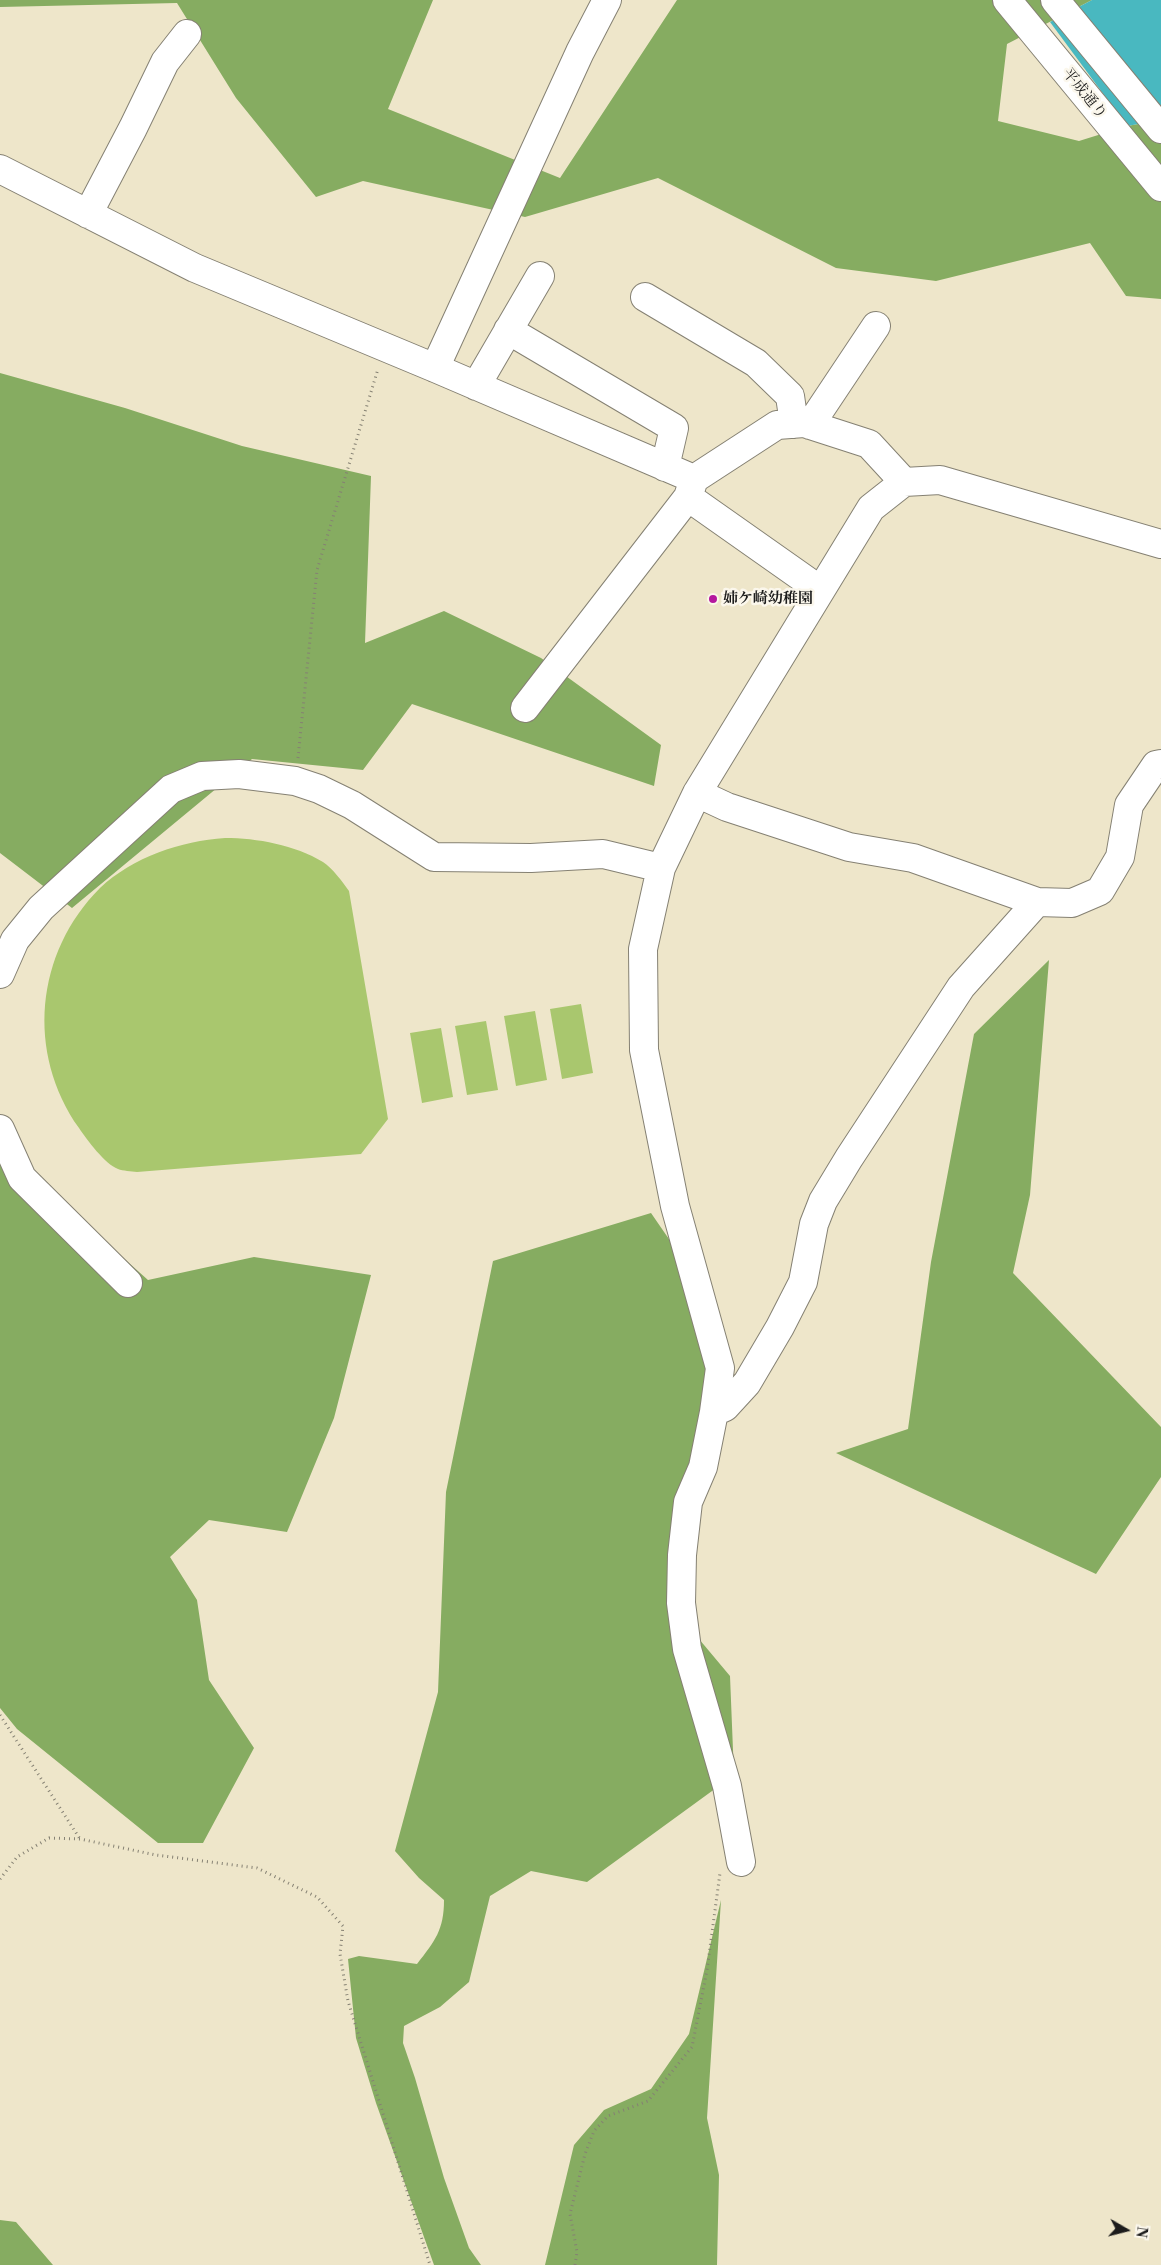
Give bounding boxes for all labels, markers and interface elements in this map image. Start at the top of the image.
street label: 平成通り [1058,65,1110,123]
place label: 姉ケ崎幼稚園 [723,590,813,608]
marker: 姉ケ崎幼稚園 [707,593,719,605]
north arrow [1101,2205,1151,2255]
text: N [1131,2225,1151,2239]

